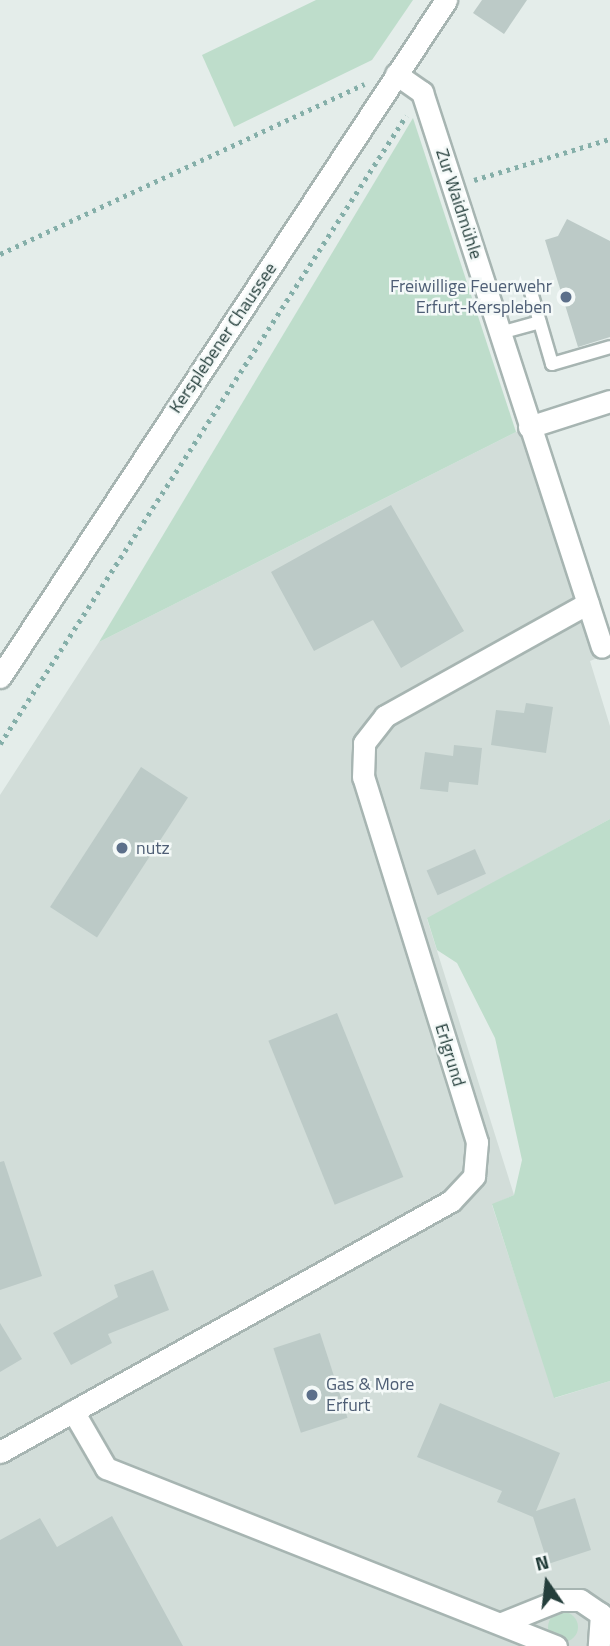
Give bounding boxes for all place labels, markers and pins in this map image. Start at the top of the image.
place label: Freiwillige Feuerwehr Erfurt-Kerspleben [390,276,552,318]
marker: Freiwillige Feuerwehr Erfurt-Kerspleben [558,289,574,305]
place label: nutz [136,837,170,859]
marker: nutz [114,840,130,856]
place label: Gas & More Erfurt [326,1374,414,1416]
marker: Gas & More Erfurt [304,1387,320,1403]

